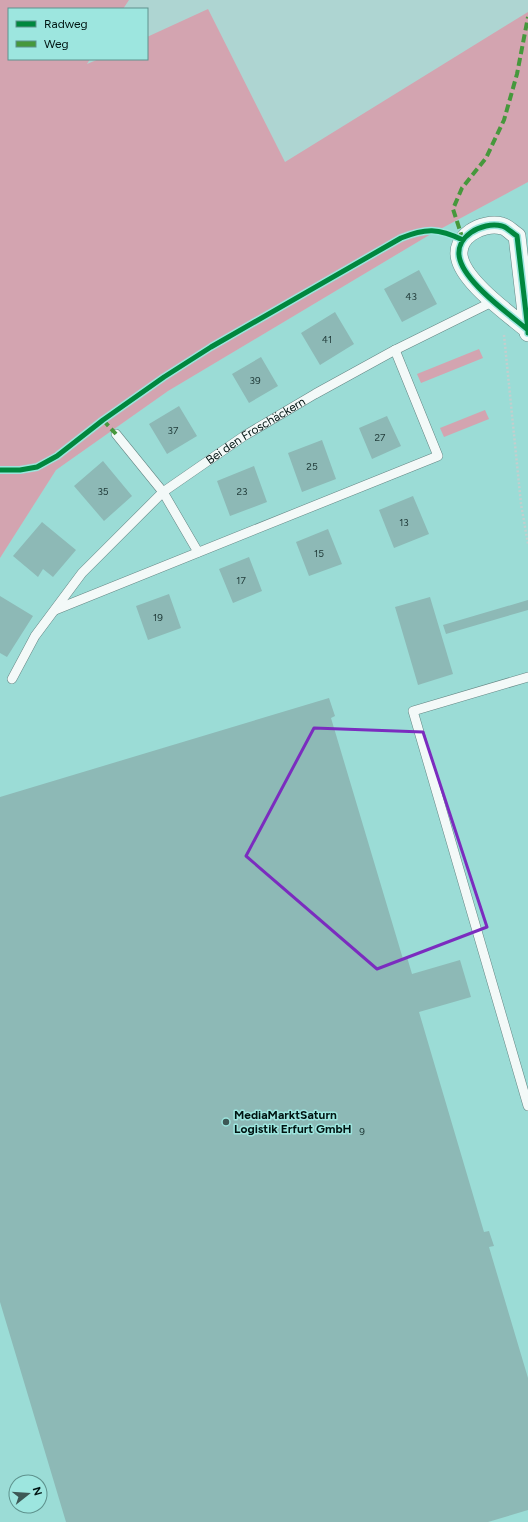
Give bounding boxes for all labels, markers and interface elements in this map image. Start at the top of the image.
legend [8,8,148,60]
text: Radweg [44,17,88,31]
text: Weg [44,37,69,51]
house number: 43 [405,290,417,303]
house number: 41 [322,333,332,346]
house number: 39 [249,374,261,387]
street label: Bei den Froschäckern [203,394,308,467]
house number: 37 [168,424,179,437]
house number: 27 [375,431,386,444]
house number: 25 [306,460,318,473]
house number: 35 [97,485,109,498]
house number: 23 [236,485,248,498]
house number: 13 [399,516,409,529]
house number: 15 [314,547,324,560]
house number: 17 [236,574,246,587]
house number: 19 [153,611,163,624]
place label: MediaMarktSaturn Logistik Erfurt GmbH [234,1108,352,1136]
marker: MediaMarktSaturn Logistik Erfurt GmbH [221,1117,231,1127]
house number: 9 [359,1125,365,1138]
north arrow [8,1474,48,1514]
text: N [30,1485,45,1497]

